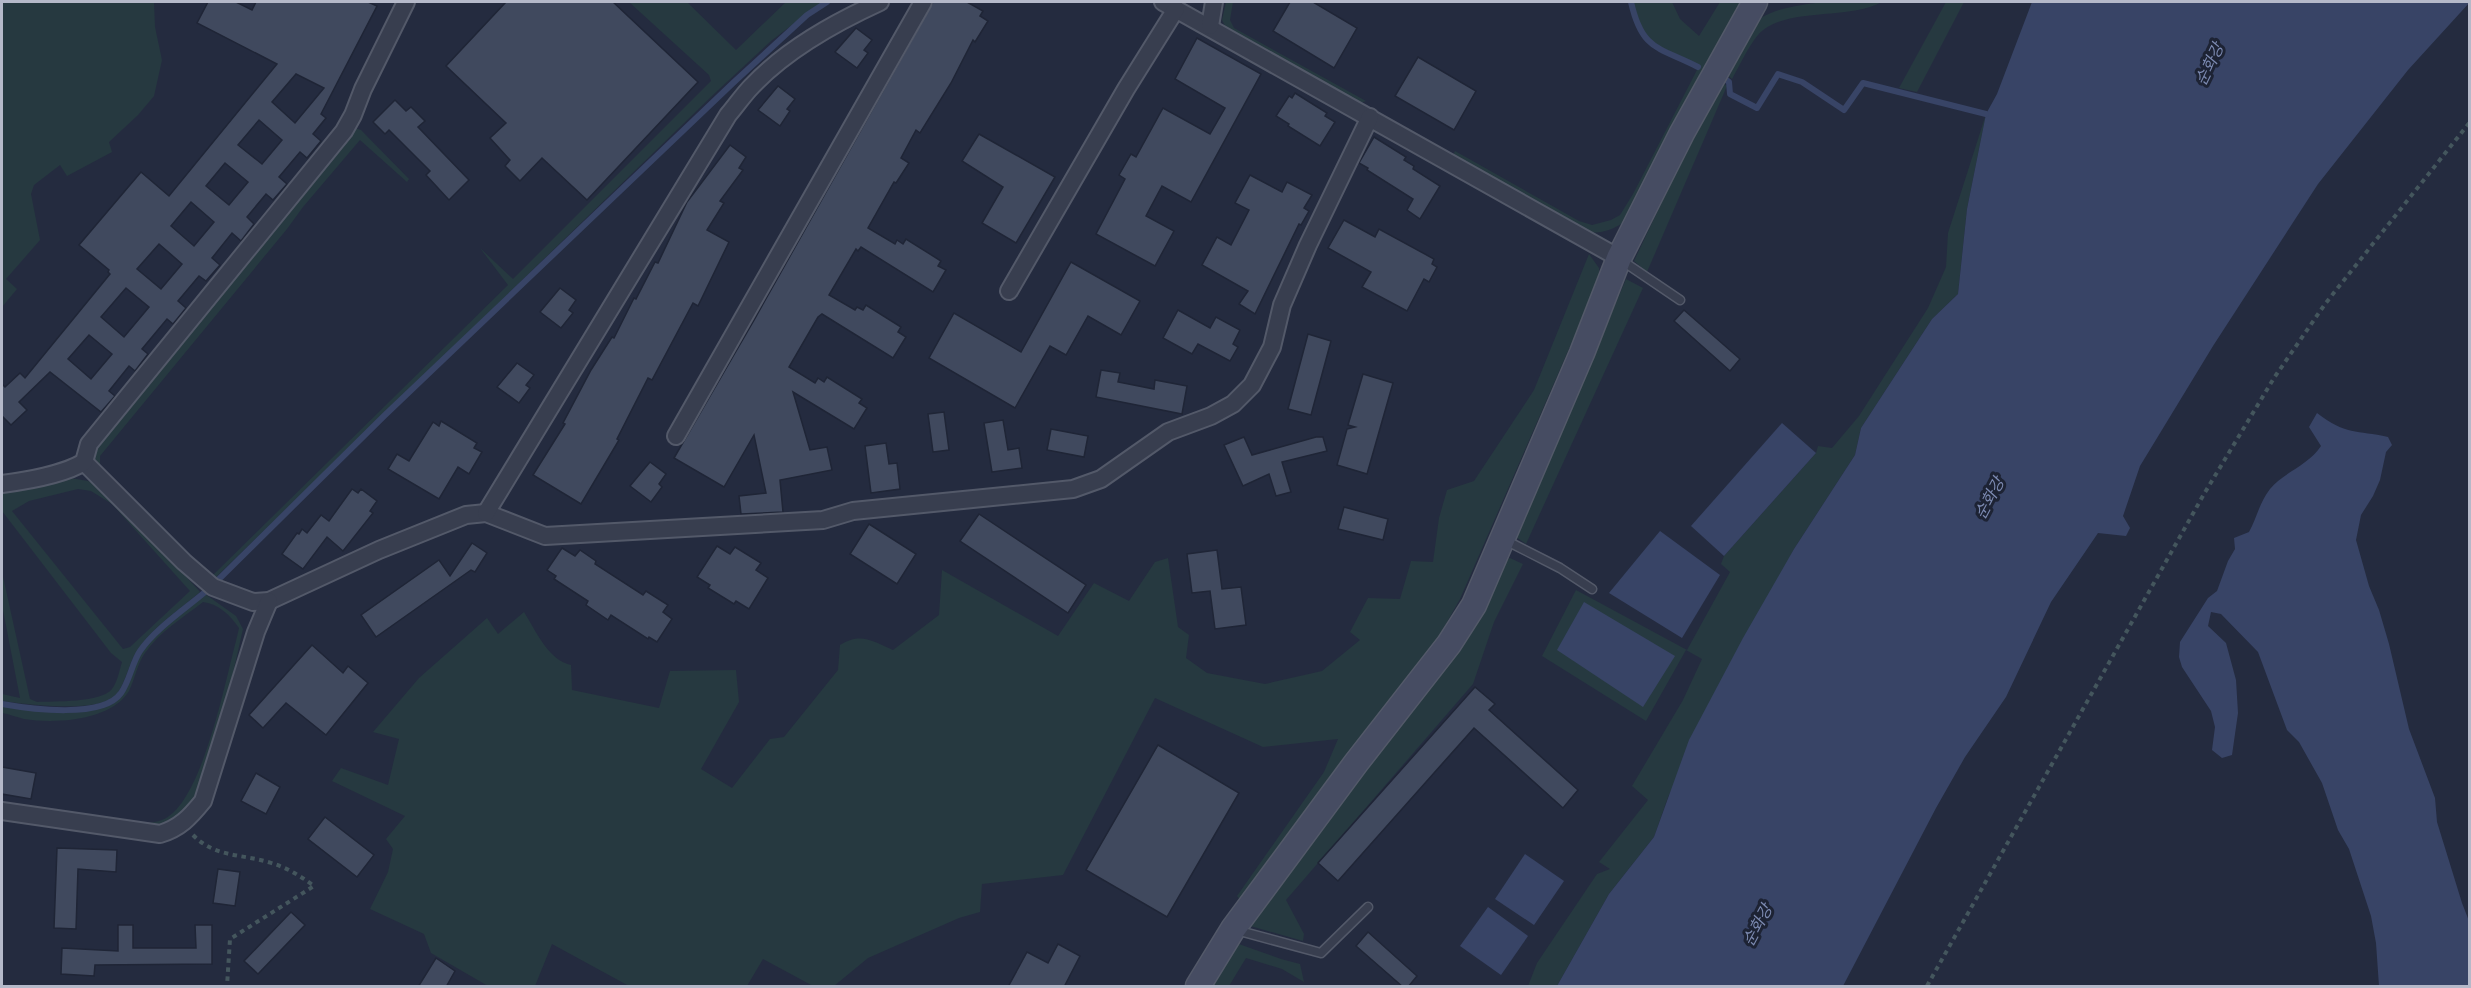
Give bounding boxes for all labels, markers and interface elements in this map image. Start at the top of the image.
water label: 순화강 [2189,37,2230,89]
water label: 순화강 [1969,471,2010,523]
water label: 순화강 [1737,898,1778,950]

